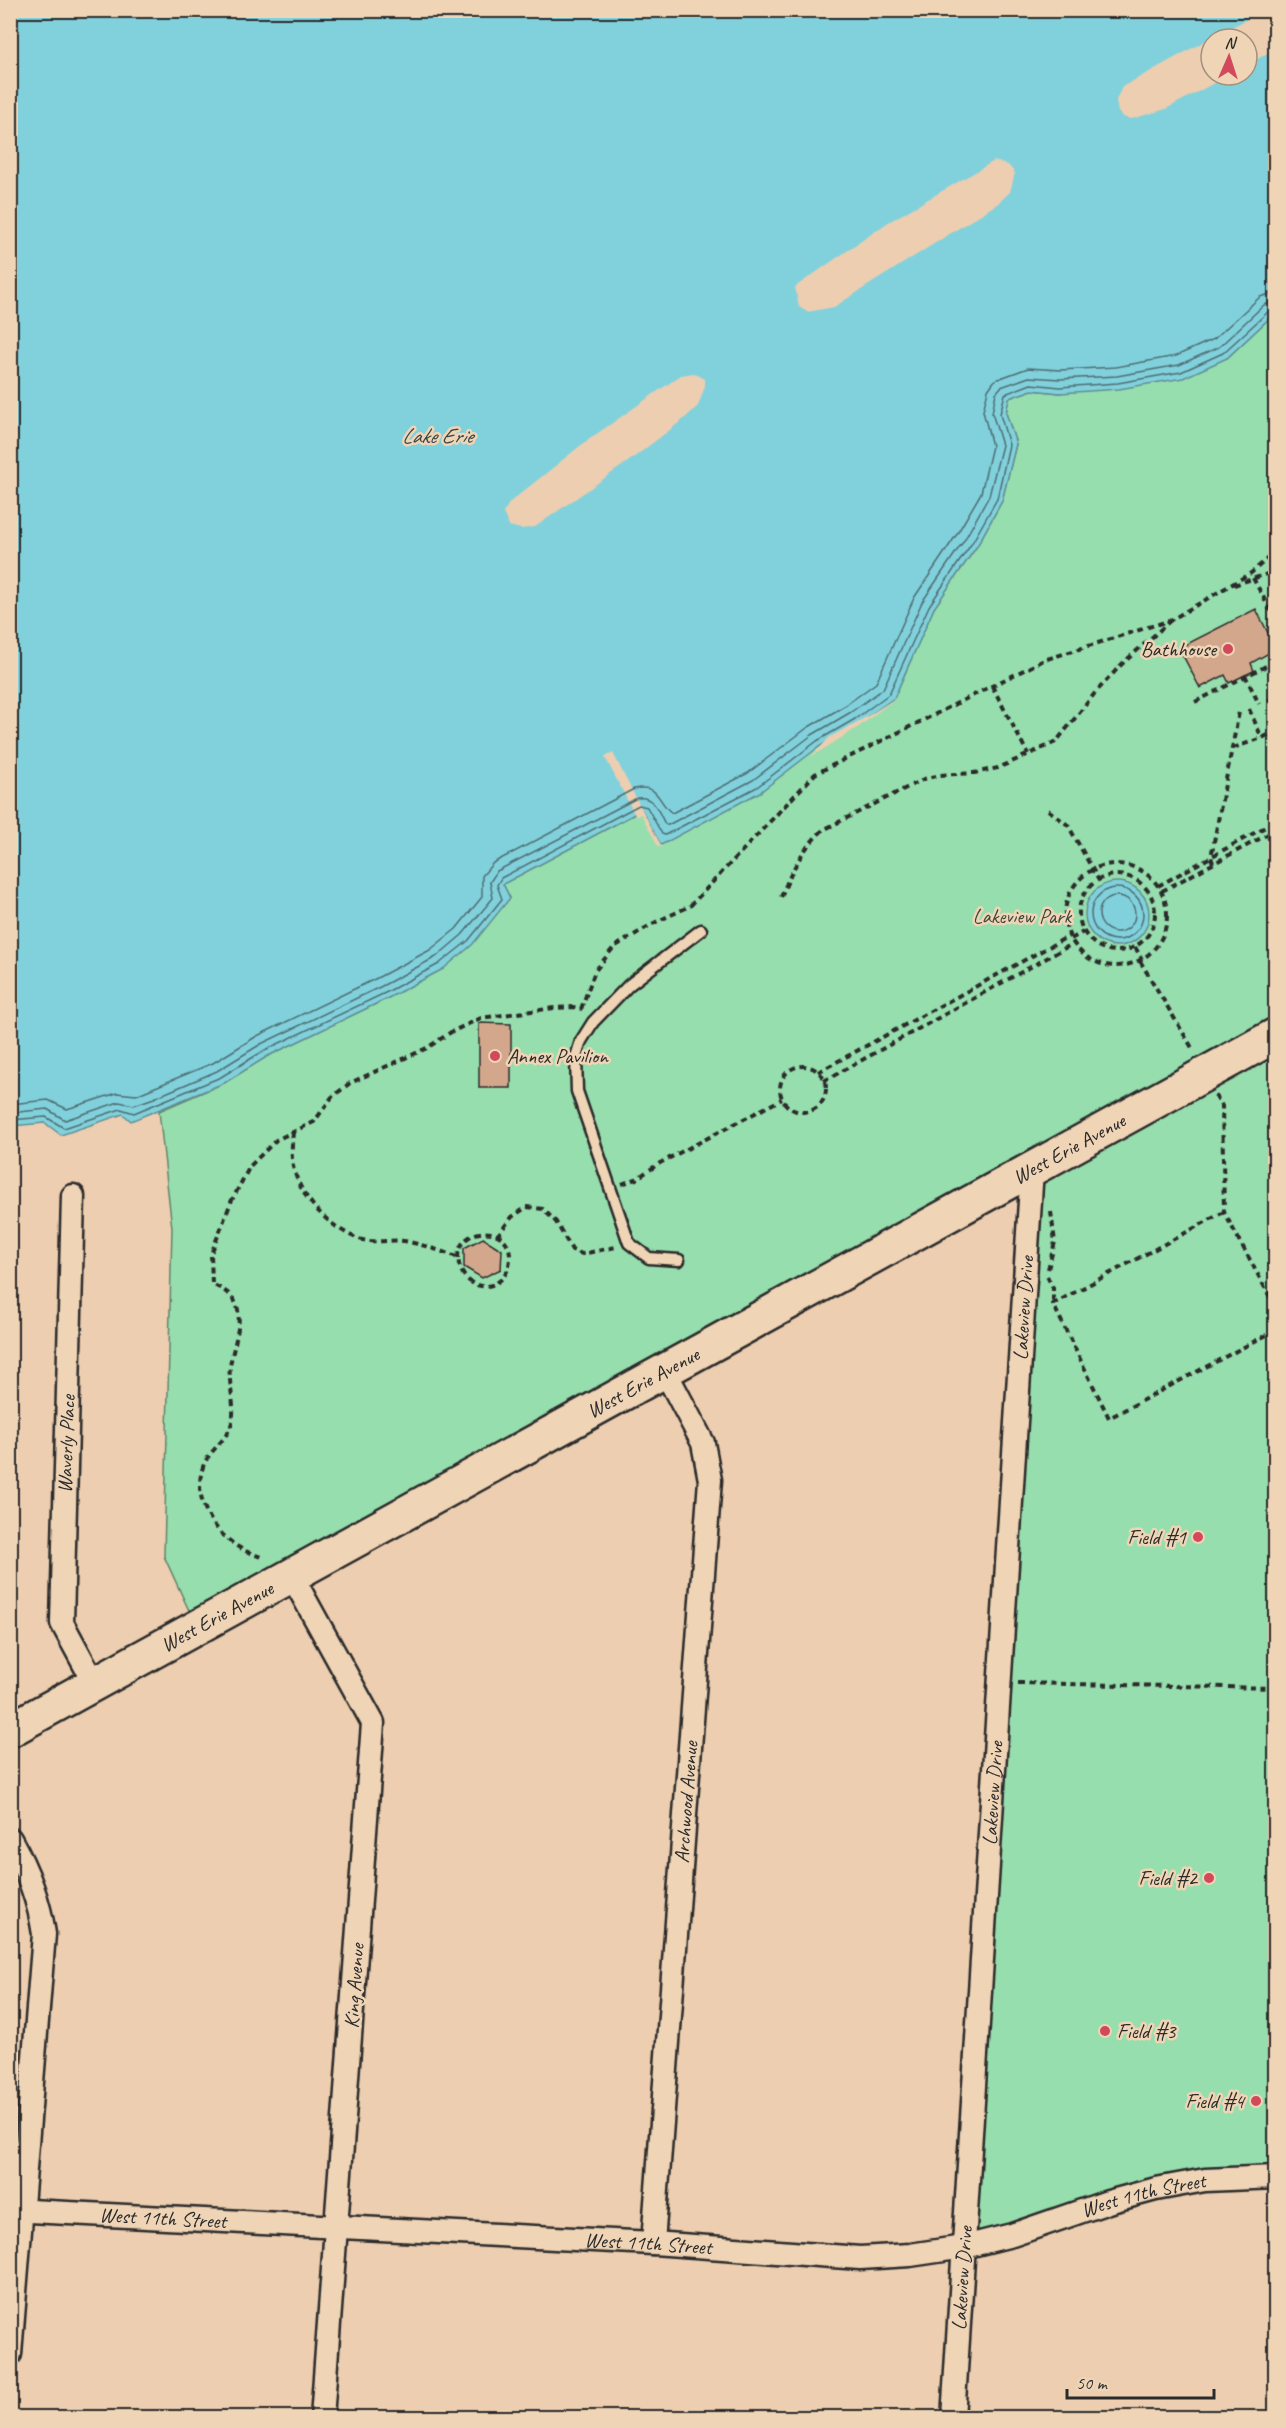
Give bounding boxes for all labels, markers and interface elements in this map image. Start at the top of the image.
north arrow [1199,27,1259,87]
text: N [1224,33,1238,53]
water label: Lake Erie [402,422,476,450]
place label: Bathhouse [1141,636,1218,662]
marker: Bathhouse [1221,642,1235,656]
park label: Lakeview Park [973,903,1073,929]
place label: Annex Pavilion [507,1043,609,1069]
marker: Annex Pavilion [488,1049,502,1063]
street label: West Erie Avenue [1008,1107,1131,1190]
street label: Lakeview Drive [1007,1254,1040,1361]
street label: West Erie Avenue [582,1341,705,1424]
street label: Waverly Place [51,1393,81,1493]
place label: Field #1 [1127,1524,1188,1550]
marker: Field #1 [1191,1530,1205,1544]
street label: West Erie Avenue [156,1575,279,1658]
street label: Archwood Avenue [668,1739,704,1864]
street label: Lakeview Drive [976,1739,1009,1846]
place label: Field #2 [1138,1865,1199,1891]
marker: Field #2 [1202,1871,1216,1885]
street label: King Avenue [338,1941,370,2029]
place label: Field #3 [1117,2018,1177,2044]
marker: Field #3 [1098,2024,1112,2038]
place label: Field #4 [1185,2088,1247,2114]
marker: Field #4 [1249,2094,1263,2108]
street label: West 11th Street [1078,2167,1209,2223]
street label: West 11th Street [99,2202,229,2234]
street label: Lakeview Drive [946,2224,978,2331]
street label: West 11th Street [584,2227,715,2260]
scale bar [1067,2362,1214,2400]
text: 50 m [1076,2372,1109,2394]

